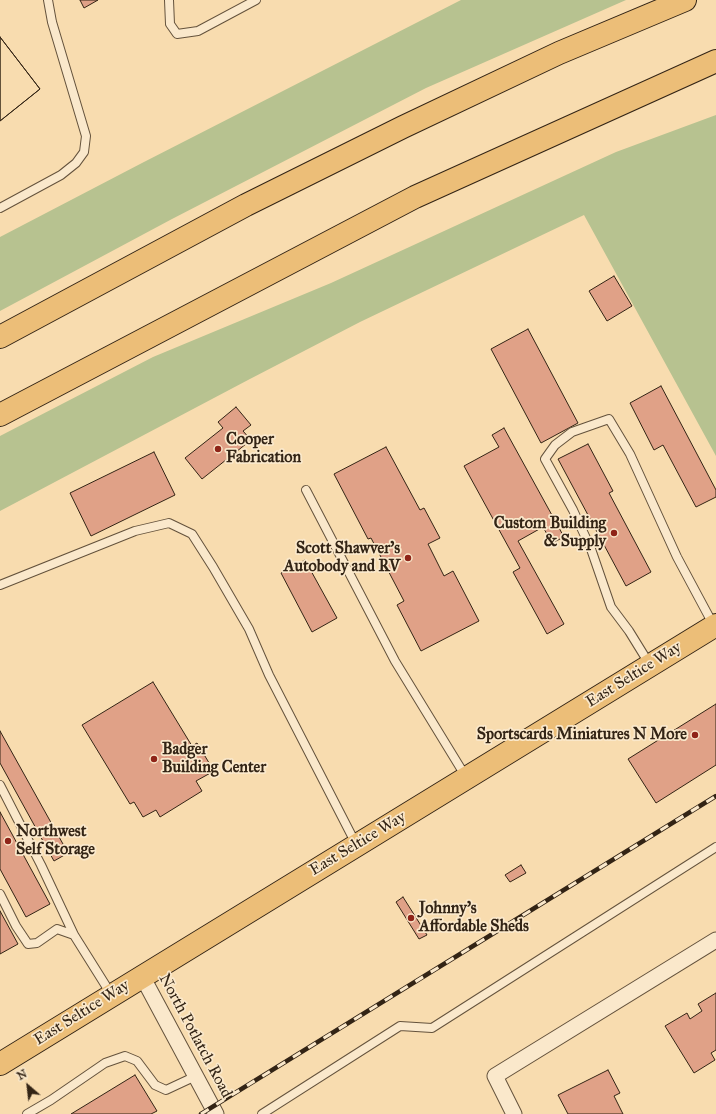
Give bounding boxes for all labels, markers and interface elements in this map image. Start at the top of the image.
place label: Cooper Fabrication [226,430,301,468]
marker: Cooper Fabrication [213,444,223,454]
place label: Custom Building & Supply [494,514,606,552]
marker: Custom Building & Supply [609,528,619,538]
place label: Scott Shawver's Autobody and RV [284,539,400,577]
marker: Scott Shawver's Autobody and RV [403,553,413,563]
street label: East Seltice Way [583,638,685,712]
place label: Sportscards Miniatures N More [477,725,687,745]
marker: Sportscards Miniatures N More [690,730,700,740]
place label: Badger Building Center [162,740,266,778]
marker: Badger Building Center [149,754,159,764]
street label: East Seltice Way [306,808,410,880]
place label: Northwest Self Storage [16,822,95,860]
marker: Northwest Self Storage [3,836,13,846]
place label: Johnny's Affordable Sheds [419,899,529,937]
marker: Johnny's Affordable Sheds [406,913,416,923]
street label: North Potlatch Road [154,971,236,1101]
street label: East Seltice Way [31,976,133,1050]
north arrow [8,1066,48,1106]
text: N [15,1067,29,1083]

